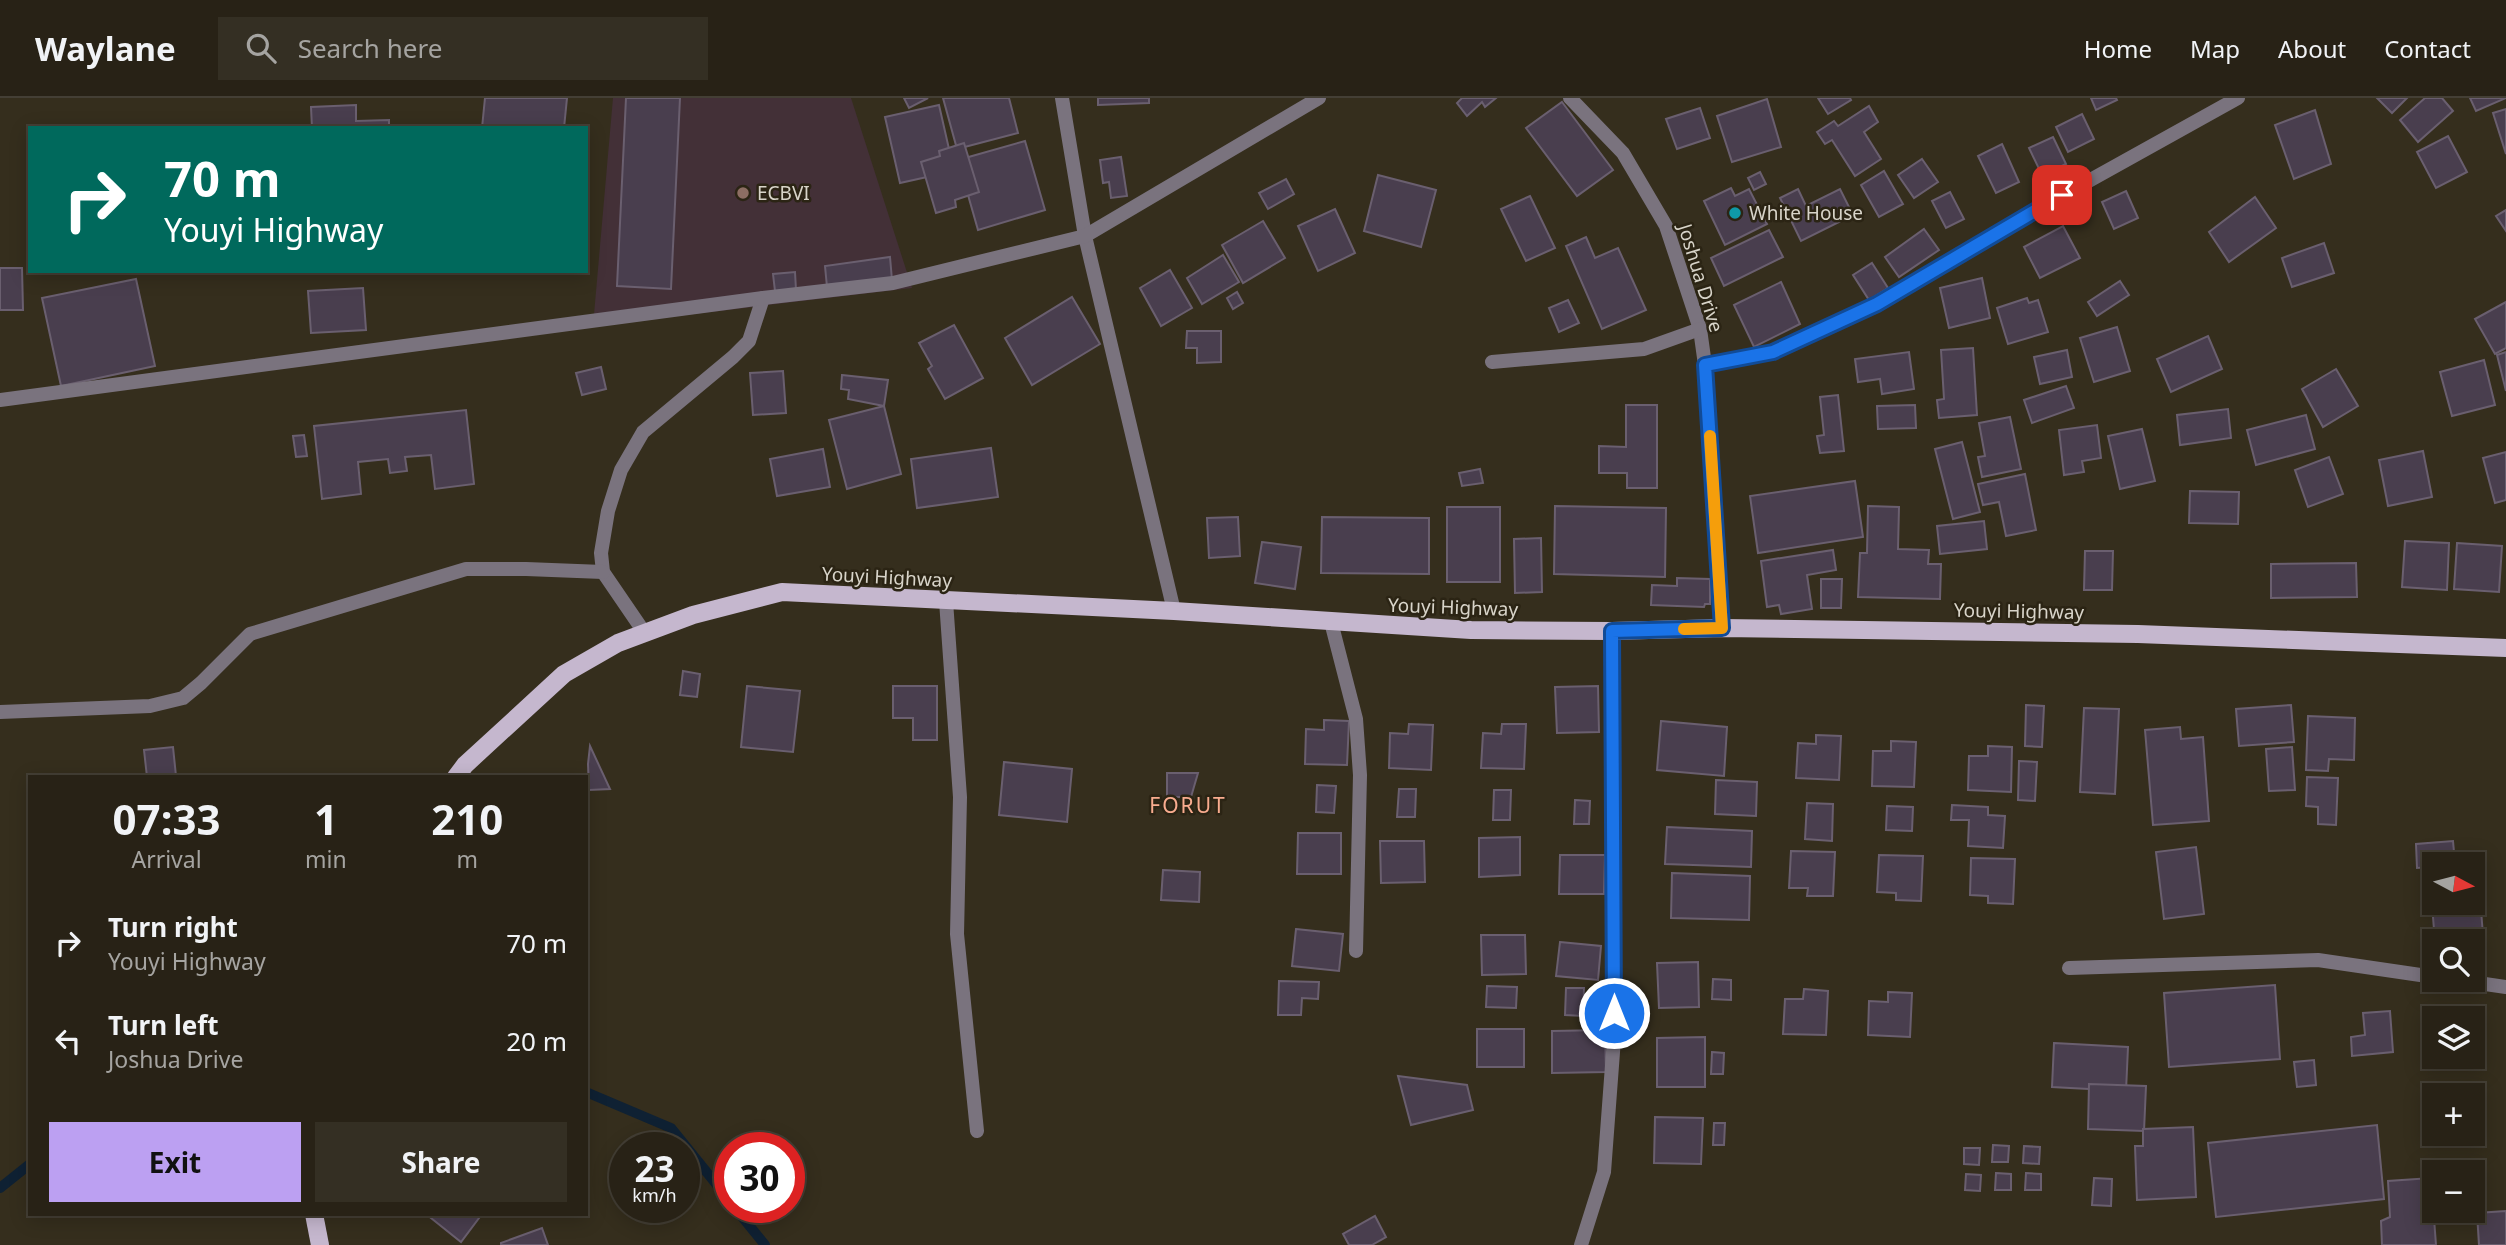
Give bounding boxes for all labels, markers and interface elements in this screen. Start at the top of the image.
search box [218,17,708,80]
text: Waylane [35,26,176,71]
icon: search [242,29,280,67]
text: Search here [298,30,442,66]
text: Home [2084,32,2152,65]
text: Map [2190,32,2240,65]
text: About [2278,32,2346,65]
text: Contact [2384,32,2471,65]
text: 70 m [164,145,281,211]
icon: right [49,154,140,245]
pin [2032,165,2092,225]
icon: arrive [2043,176,2081,214]
place label: ECBVI [757,180,810,206]
marker: ECBVI [735,185,751,201]
place label: White House [1749,200,1863,226]
marker: White House [1727,205,1743,221]
text: Youyi Highway [164,208,383,251]
street label: Joshua Drive [1672,219,1730,335]
street label: Youyi Highway [821,561,953,593]
street label: Youyi Highway [1387,592,1519,622]
street label: Youyi Highway [1954,597,2085,625]
text: 07:33 [113,790,220,847]
text: 1 [314,790,338,847]
text: 210 [431,790,503,847]
district label: FORUT [1149,791,1227,819]
text: Arrival [131,843,202,875]
text: min [305,843,347,875]
text: m [457,843,478,875]
north arrow [2422,852,2485,915]
map controls [2422,852,2485,1223]
text: Turn right [108,909,238,945]
icon: right [49,924,87,962]
text: 70 m [506,925,567,961]
button: search [2422,929,2485,992]
text: Youyi Highway [108,945,266,977]
position arrow [1577,976,1651,1050]
button: layers [2422,1006,2485,1069]
text: Turn left [108,1007,219,1043]
icon: left [49,1022,87,1060]
text: 20 m [506,1023,567,1059]
text: Joshua Drive [108,1043,243,1075]
button: + [2422,1083,2485,1146]
button: Exit [49,1122,301,1202]
button: Share [315,1122,567,1202]
speed limit sign: 30 [714,1132,805,1223]
text: 23 [634,1145,675,1192]
button: − [2422,1160,2485,1223]
text: km/h [632,1183,677,1207]

